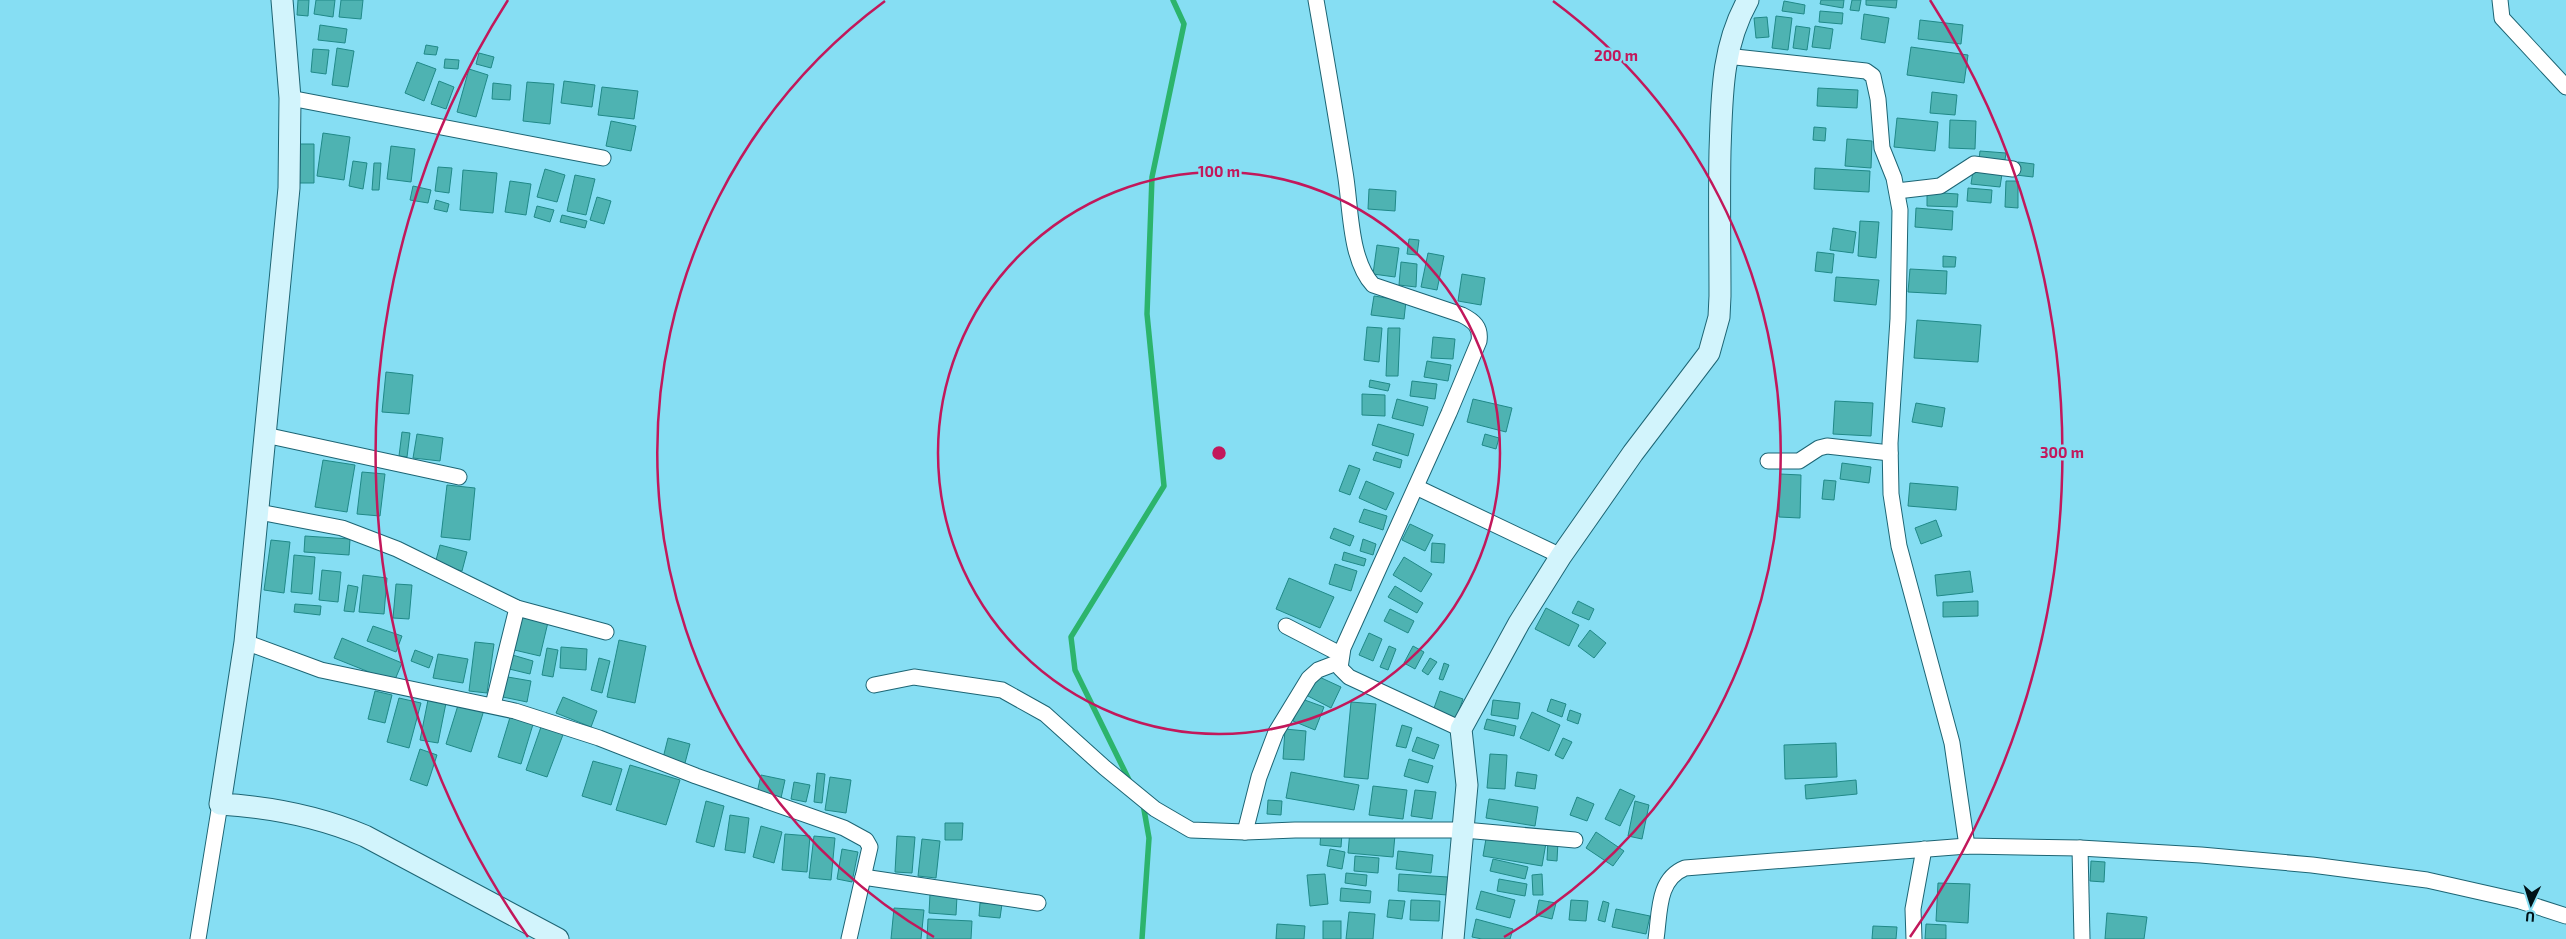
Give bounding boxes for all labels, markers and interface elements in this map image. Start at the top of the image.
text: 200 m [1594,46,1638,64]
text: 100 m [1198,162,1240,180]
text: 300 m [2040,443,2084,461]
centre of rings [1210,444,1228,462]
north arrow [2506,879,2556,929]
text: U [2525,909,2535,926]

